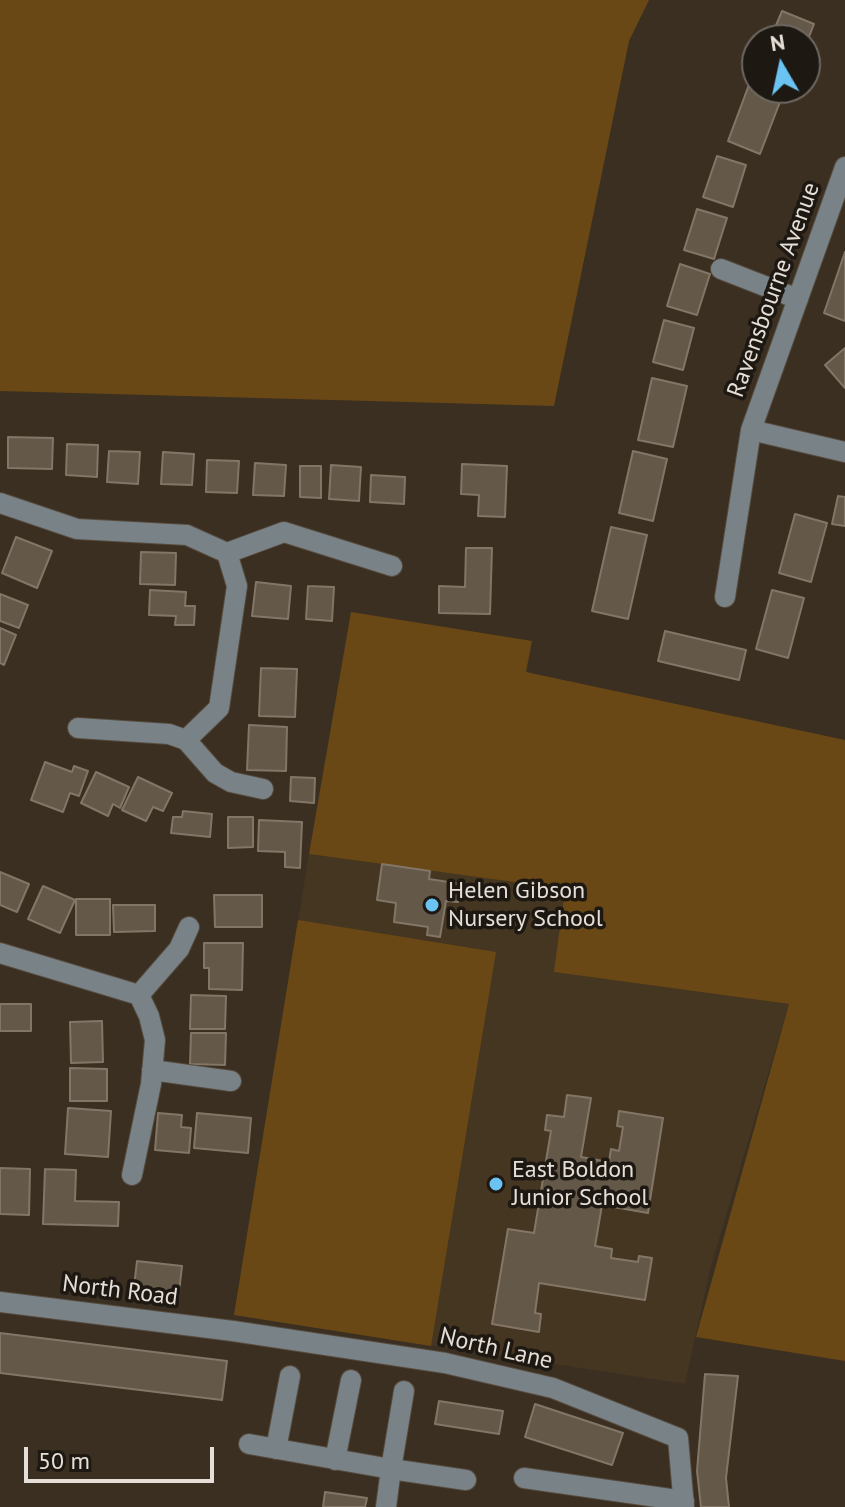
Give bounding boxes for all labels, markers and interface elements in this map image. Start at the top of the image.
north arrow [741,24,821,104]
text: N [768,27,787,57]
street label: Ravensbourne Avenue [722,179,826,401]
place label: Helen Gibson Nursery School [448,877,603,933]
marker: Helen Gibson Nursery School [423,896,441,914]
place label: East Boldon Junior School [512,1156,648,1212]
marker: East Boldon Junior School [487,1175,505,1193]
street label: North Road [60,1270,180,1312]
street label: North Lane [437,1322,555,1376]
scale bar [28,1431,218,1481]
text: 50 m [38,1445,90,1476]

